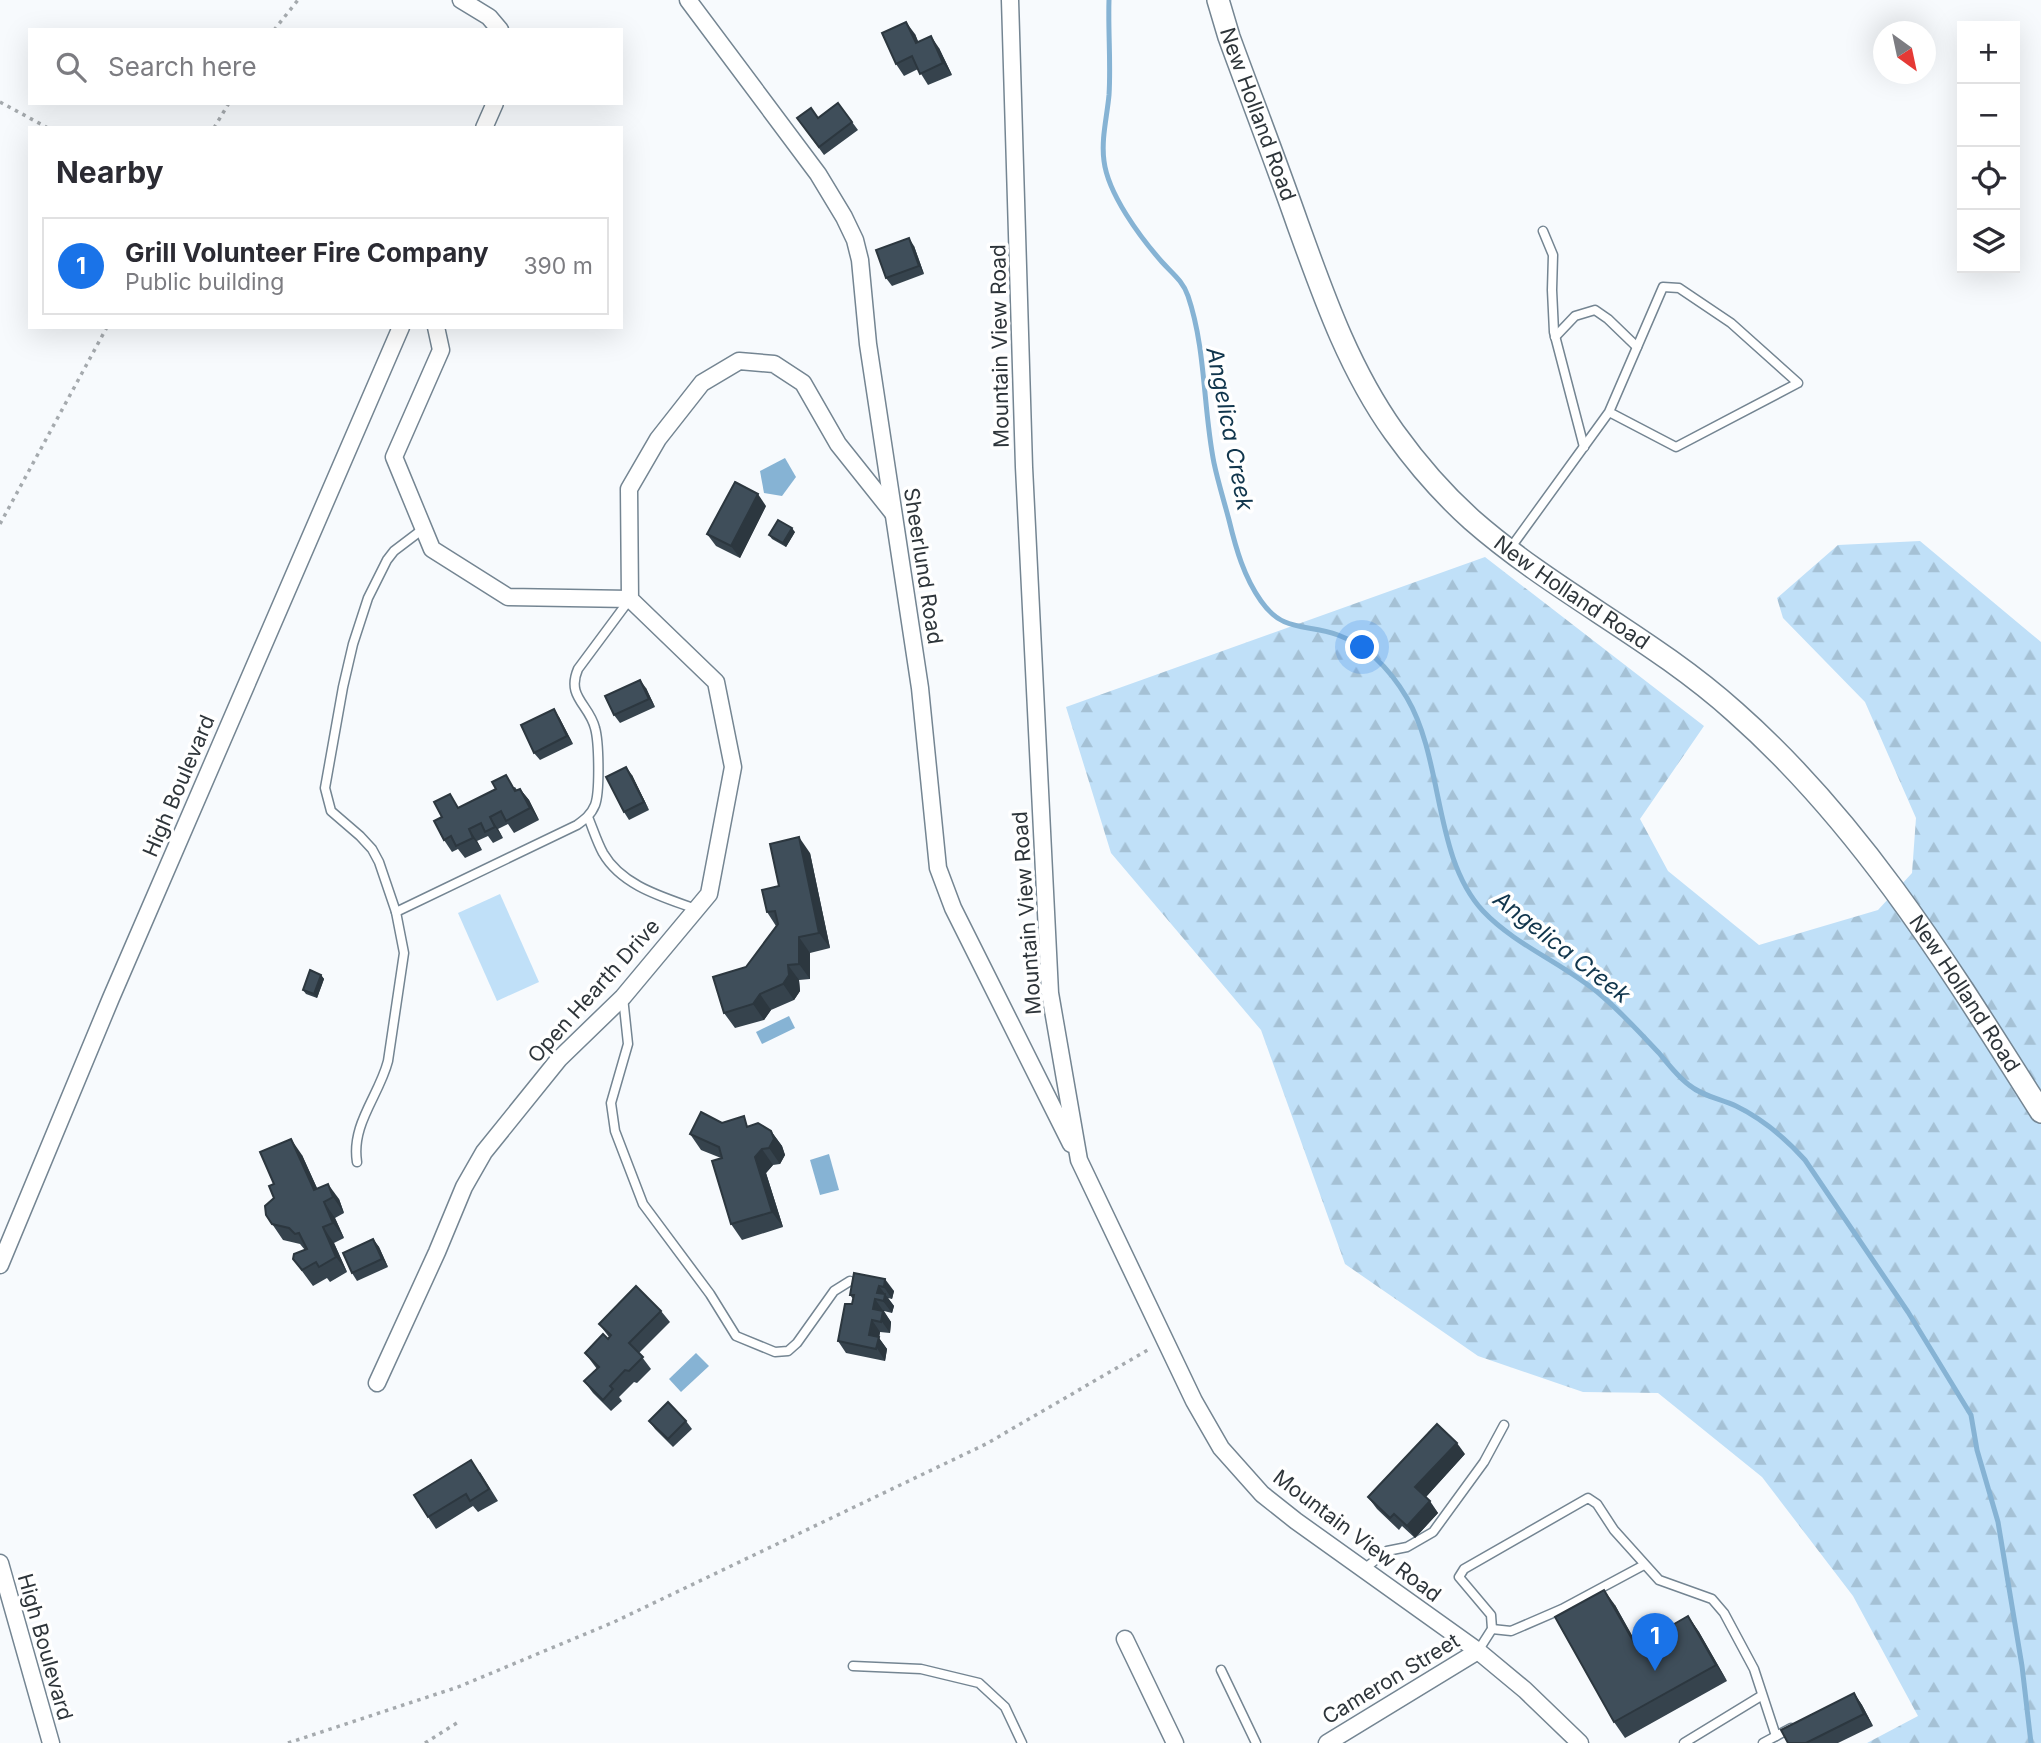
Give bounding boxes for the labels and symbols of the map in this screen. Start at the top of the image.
north arrow [1873,21,1936,84]
street label: New Holland Road [1215,25,1301,204]
street label: Mountain View Road [985,244,1014,448]
water label: Angelica Creek [1200,344,1260,513]
street label: Sheerlund Road [899,486,948,646]
street label: New Holland Road [1489,530,1654,654]
your location [1345,630,1379,664]
street label: High Boulevard [137,711,220,860]
street label: Mountain View Road [1007,811,1046,1016]
water label: Angelica Creek [1487,884,1636,1009]
street label: New Holland Road [1904,910,2026,1077]
street label: Open Hearth Drive [522,914,665,1068]
street label: Mountain View Road [1268,1464,1446,1607]
street label: High Boulevard [13,1571,78,1723]
pin: 1 [1632,1613,1678,1671]
street label: Cameron Street [1318,1628,1464,1729]

